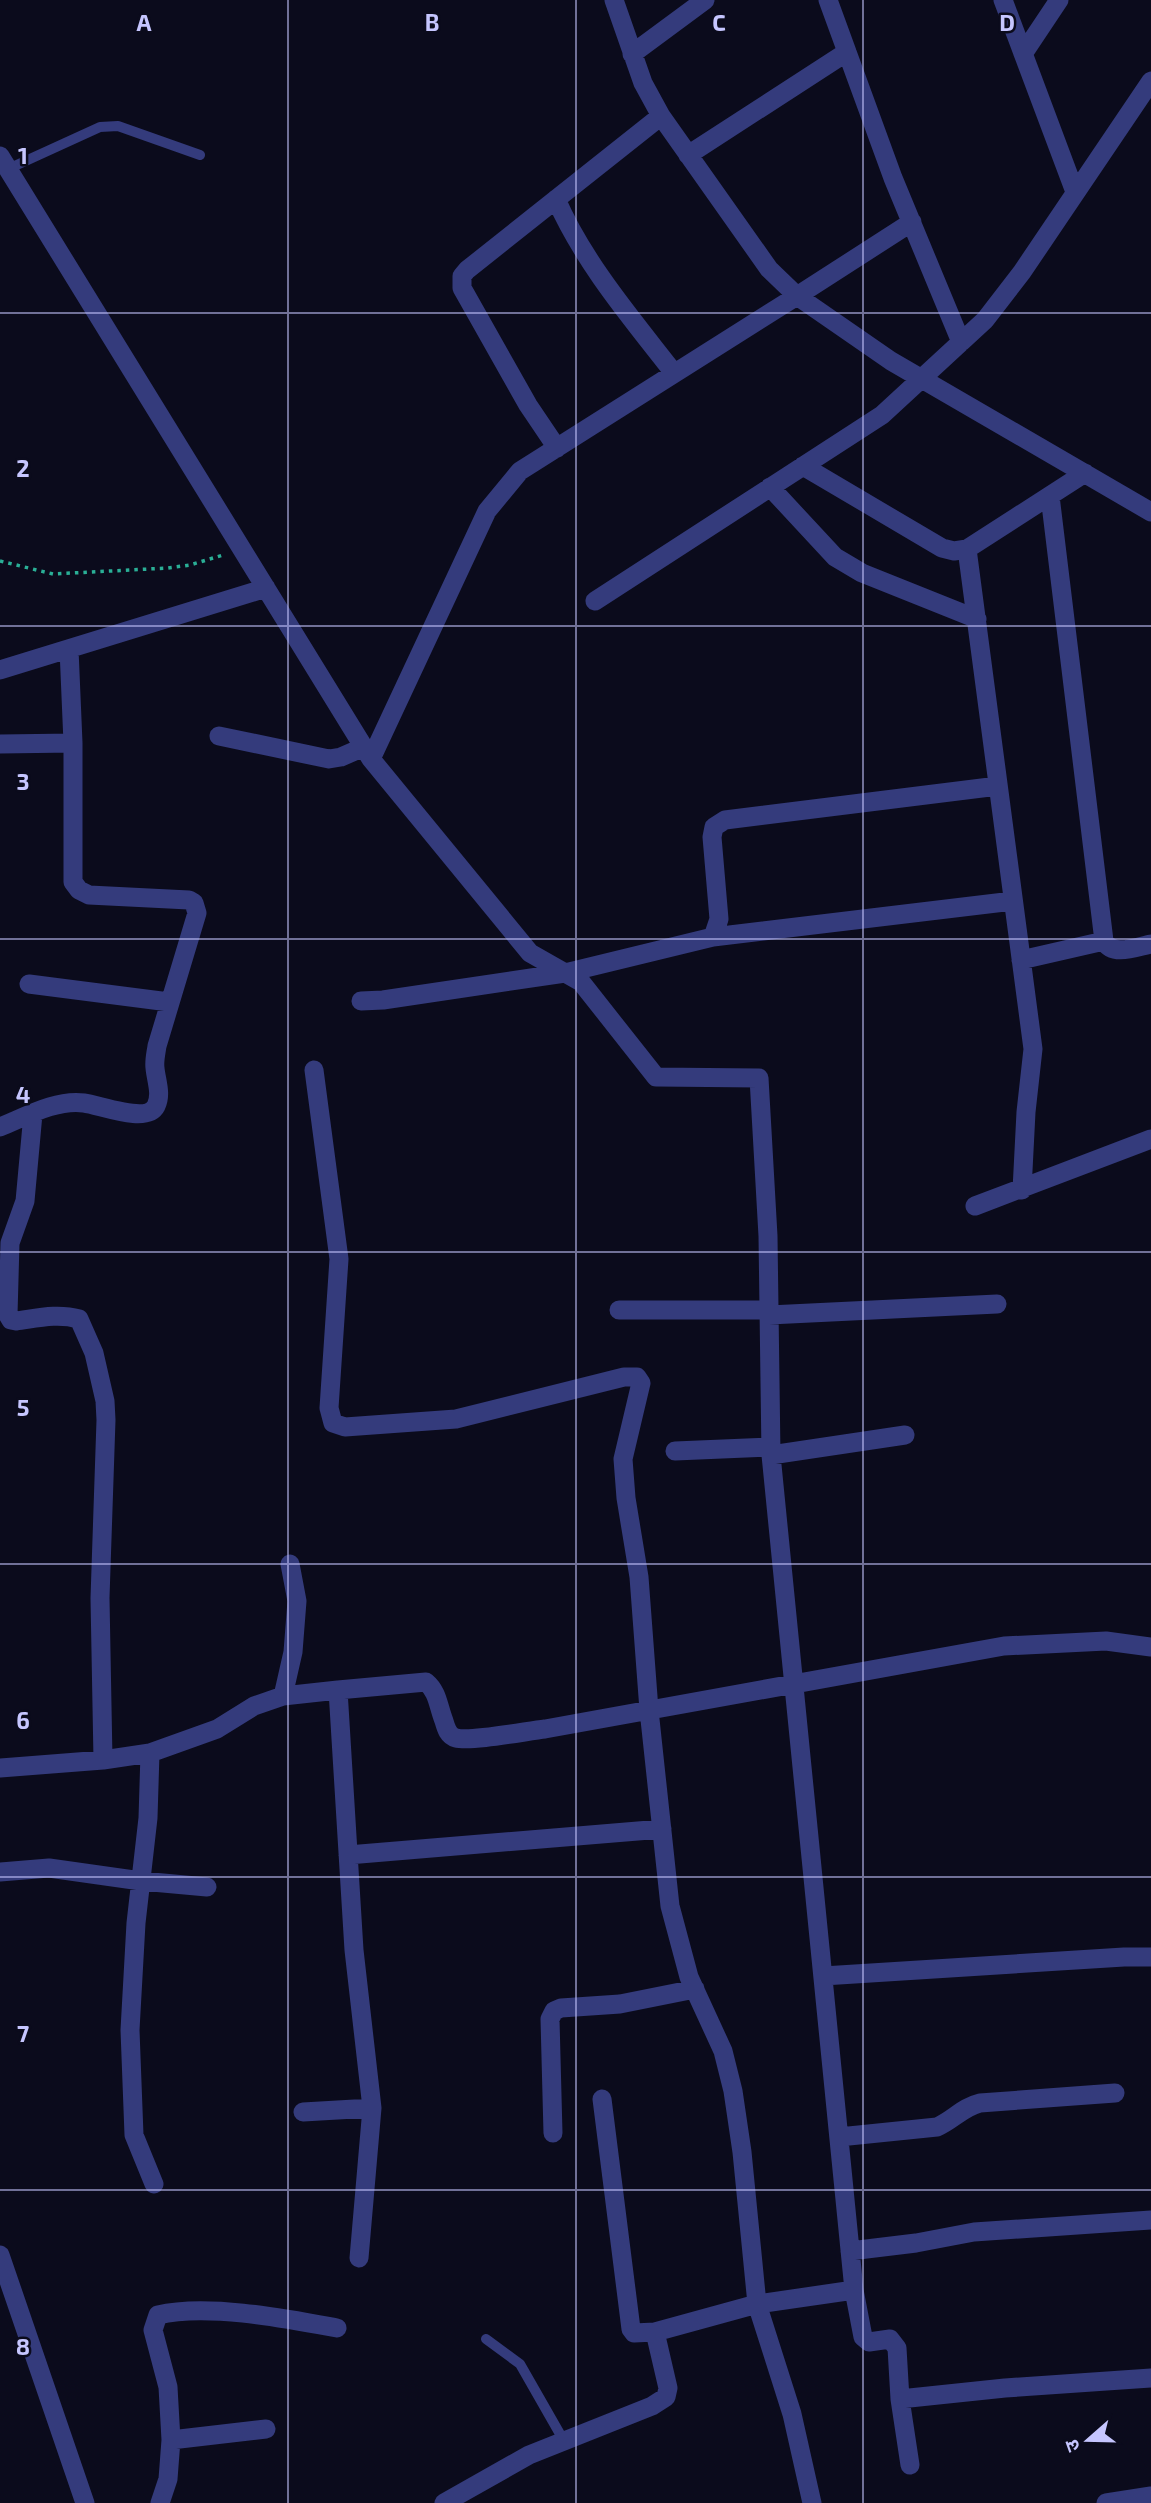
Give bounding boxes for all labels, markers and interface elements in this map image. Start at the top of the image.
text: A [136,8,152,36]
text: B [425,8,439,36]
text: C [712,8,726,36]
text: D [999,8,1015,36]
text: 1 [18,141,28,169]
text: 2 [16,454,30,482]
text: 3 [16,767,30,795]
text: 4 [16,1080,30,1108]
text: 5 [17,1393,29,1421]
text: 6 [16,1706,30,1734]
text: 7 [17,2019,29,2047]
text: 8 [16,2332,30,2360]
north arrow [1053,2405,1123,2475]
text: उ [1059,2436,1084,2455]

